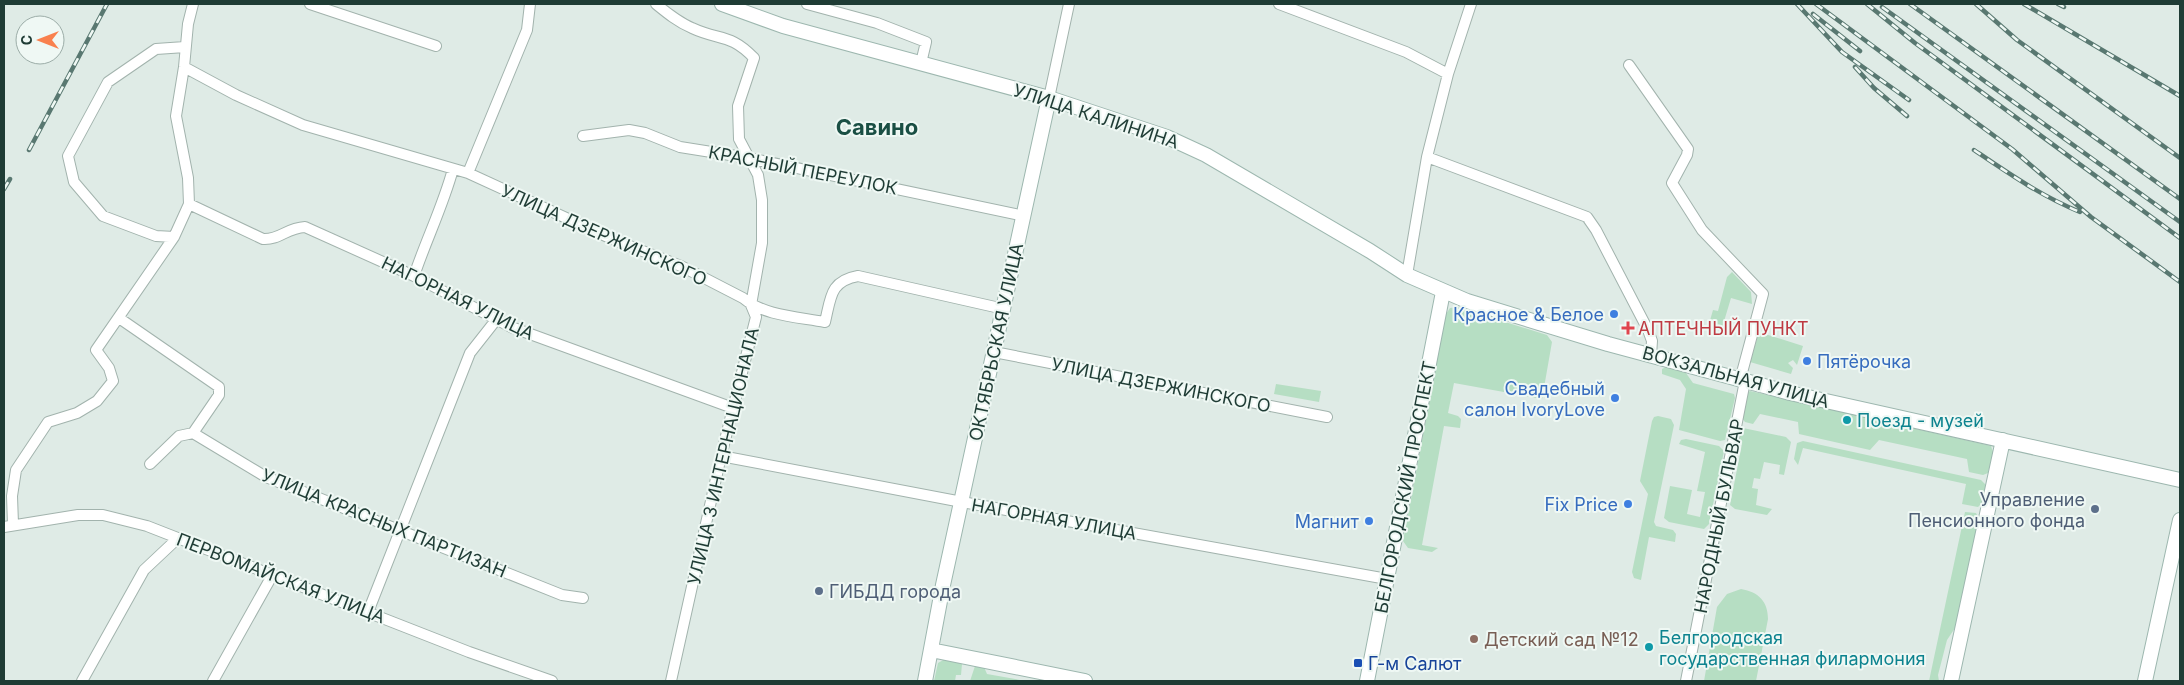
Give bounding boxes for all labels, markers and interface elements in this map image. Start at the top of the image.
north arrow [15,15,65,65]
text: С [18,35,35,45]
street label: УЛИЦА КАЛИНИНА [1010,79,1182,153]
district label: Савино [836,114,918,140]
street label: КРАСНЫЙ ПЕРЕУЛОК [707,140,900,199]
street label: УЛИЦА ДЗЕРЖИНСКОГО [498,180,710,290]
street label: ОКТЯБРЬСКАЯ УЛИЦА [965,241,1027,443]
street label: НАГОРНАЯ УЛИЦА [378,252,538,344]
place label: Красное & Белое [1453,304,1604,325]
marker: Красное & Белое [1608,308,1620,320]
place label: АПТЕЧНЫЙ ПУНКТ [1638,317,1809,339]
marker: АПТЕЧНЫЙ ПУНКТ [1622,322,1634,334]
street label: УЛИЦА 3 ИНТЕРНАЦИОНАЛА [683,325,763,587]
street label: ВОКЗАЛЬНАЯ УЛИЦА [1640,342,1832,412]
place label: Пятёрочка [1817,351,1911,372]
street label: УЛИЦА ДЗЕРЖИНСКОГО [1049,353,1273,417]
marker: Пятёрочка [1801,355,1813,367]
street label: БЕЛГОРОДСКИЙ ПРОСПЕКТ [1369,359,1440,615]
place label: Свадебный салон IvoryLove [1464,378,1605,420]
marker: Свадебный салон IvoryLove [1609,392,1621,404]
place label: Поезд - музей [1857,410,1984,431]
marker: Поезд - музей [1841,414,1853,426]
street label: НАРОДНЫЙ БУЛЬВАР [1689,417,1748,615]
street label: УЛИЦА КРАСНЫХ ПАРТИЗАН [259,464,509,582]
place label: Управление Пенсионного фонда [1908,489,2085,531]
street label: НАГОРНАЯ УЛИЦА [970,494,1138,544]
place label: Fix Price [1544,494,1618,515]
marker: Fix Price [1622,498,1634,510]
marker: Управление Пенсионного фонда [2089,503,2101,515]
place label: Магнит [1295,511,1360,532]
marker: Магнит [1363,515,1375,527]
street label: ПЕРВОМАЙСКАЯ УЛИЦА [174,528,389,627]
place label: ГИБДД города [829,581,961,602]
marker: ГИБДД города [813,585,825,597]
place label: Белгородская государственная филармония [1659,627,1926,669]
place label: Детский сад №12 [1484,629,1639,650]
marker: Детский сад №12 [1468,633,1480,645]
marker: Белгородская государственная филармония [1643,641,1655,653]
place label: Г-м Салют [1368,653,1462,674]
marker: Г-м Салют [1352,657,1364,669]

